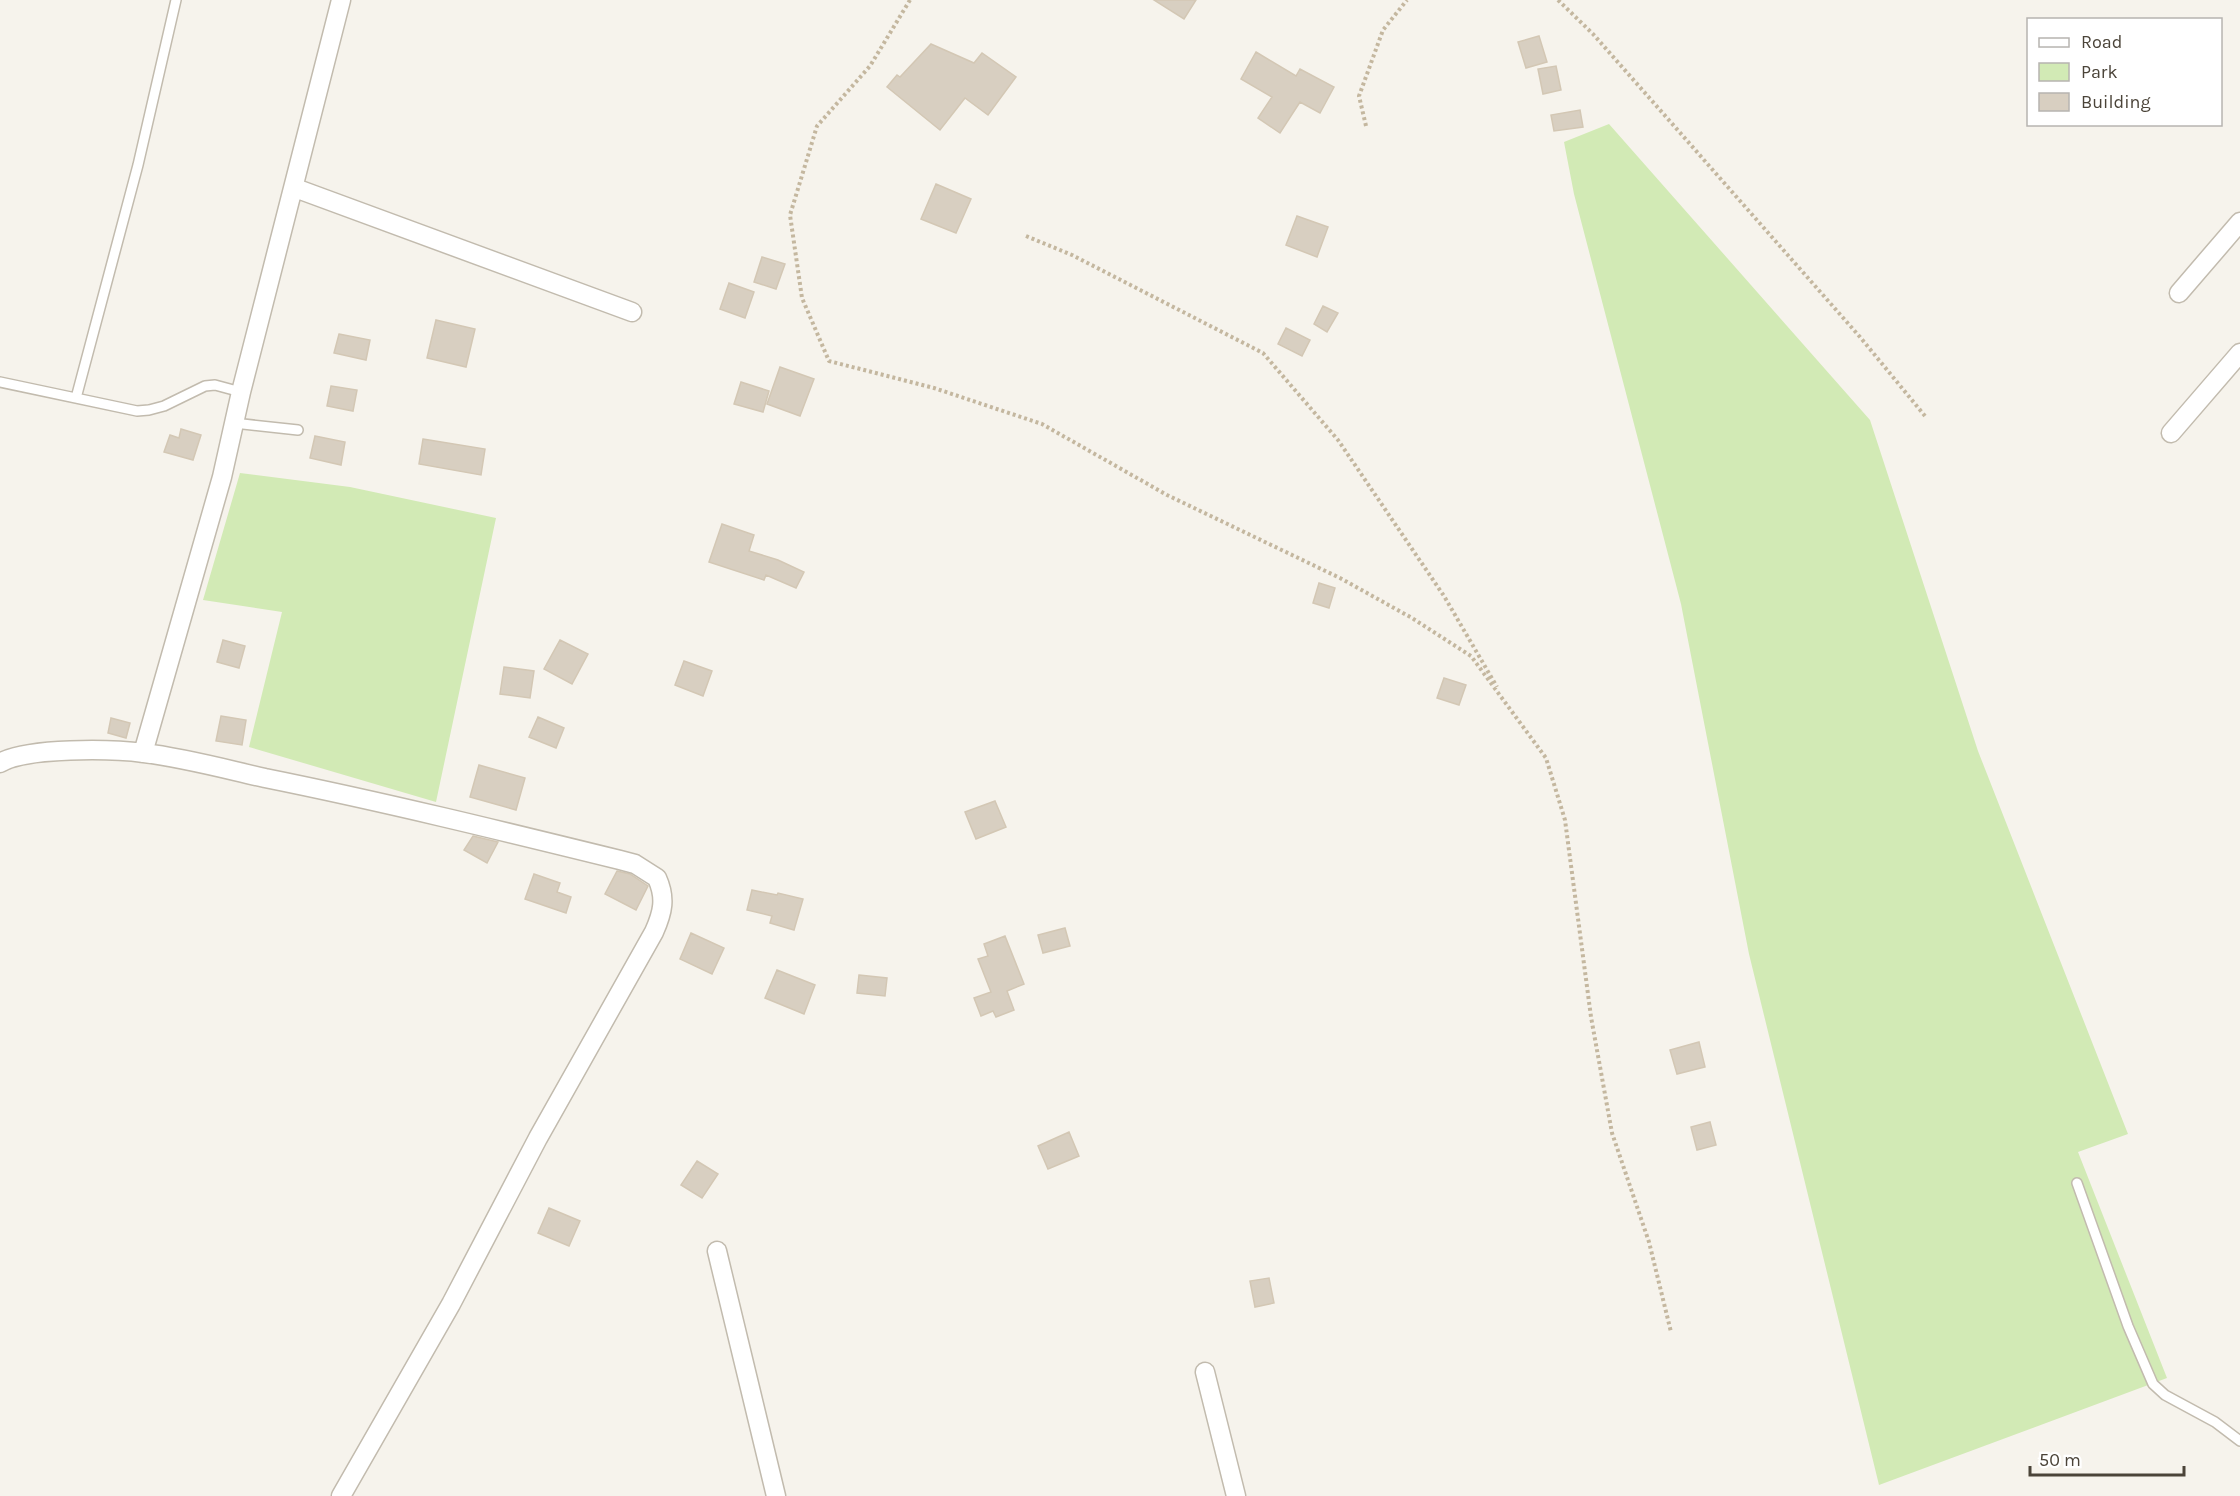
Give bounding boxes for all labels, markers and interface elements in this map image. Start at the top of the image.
legend [2027,18,2222,126]
text: Road [2081,31,2122,53]
text: Park [2081,61,2118,83]
text: Building [2081,91,2151,113]
scale bar [2030,1439,2184,1477]
text: 50 m [2039,1449,2081,1471]

